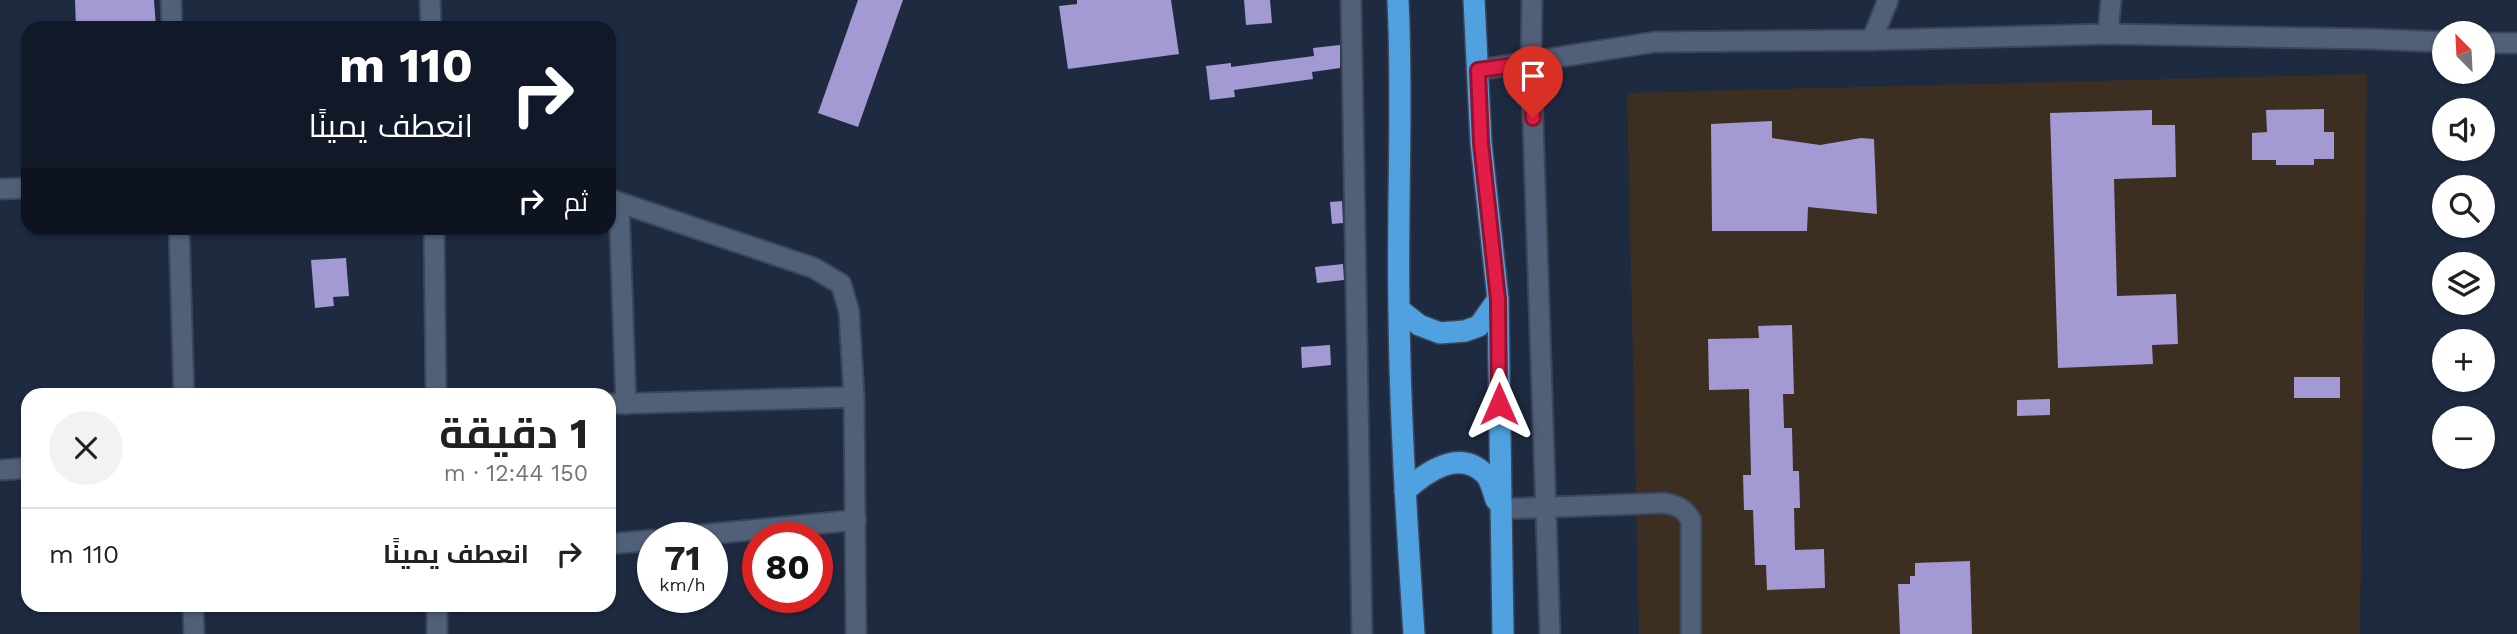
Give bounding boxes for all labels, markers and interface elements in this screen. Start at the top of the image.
north arrow [2432,21,2496,84]
map controls [2432,21,2495,469]
text: 110 m [339,36,473,94]
pin [1503,46,1563,118]
icon: right [497,49,588,140]
icon: arrive [1514,57,1552,95]
button: sound [2432,98,2495,161]
text: انعطف يمينًا [308,107,473,145]
button: search [2432,175,2495,238]
icon: right [512,182,550,220]
text: ثم [564,187,588,217]
button: layers [2432,252,2495,315]
button: + [2432,329,2495,392]
position arrow [1462,367,1536,441]
button: − [2432,406,2495,469]
text: 1 دقيقة [439,409,588,458]
button: close [49,411,123,485]
text: 150 m · 12:44 [444,460,588,487]
speed limit sign: 80 [742,522,833,613]
icon: right [550,535,588,573]
text: 71 [664,537,701,579]
text: 110 m [49,539,119,569]
text: انعطف يمينًا [383,539,529,569]
text: km/h [659,574,706,595]

